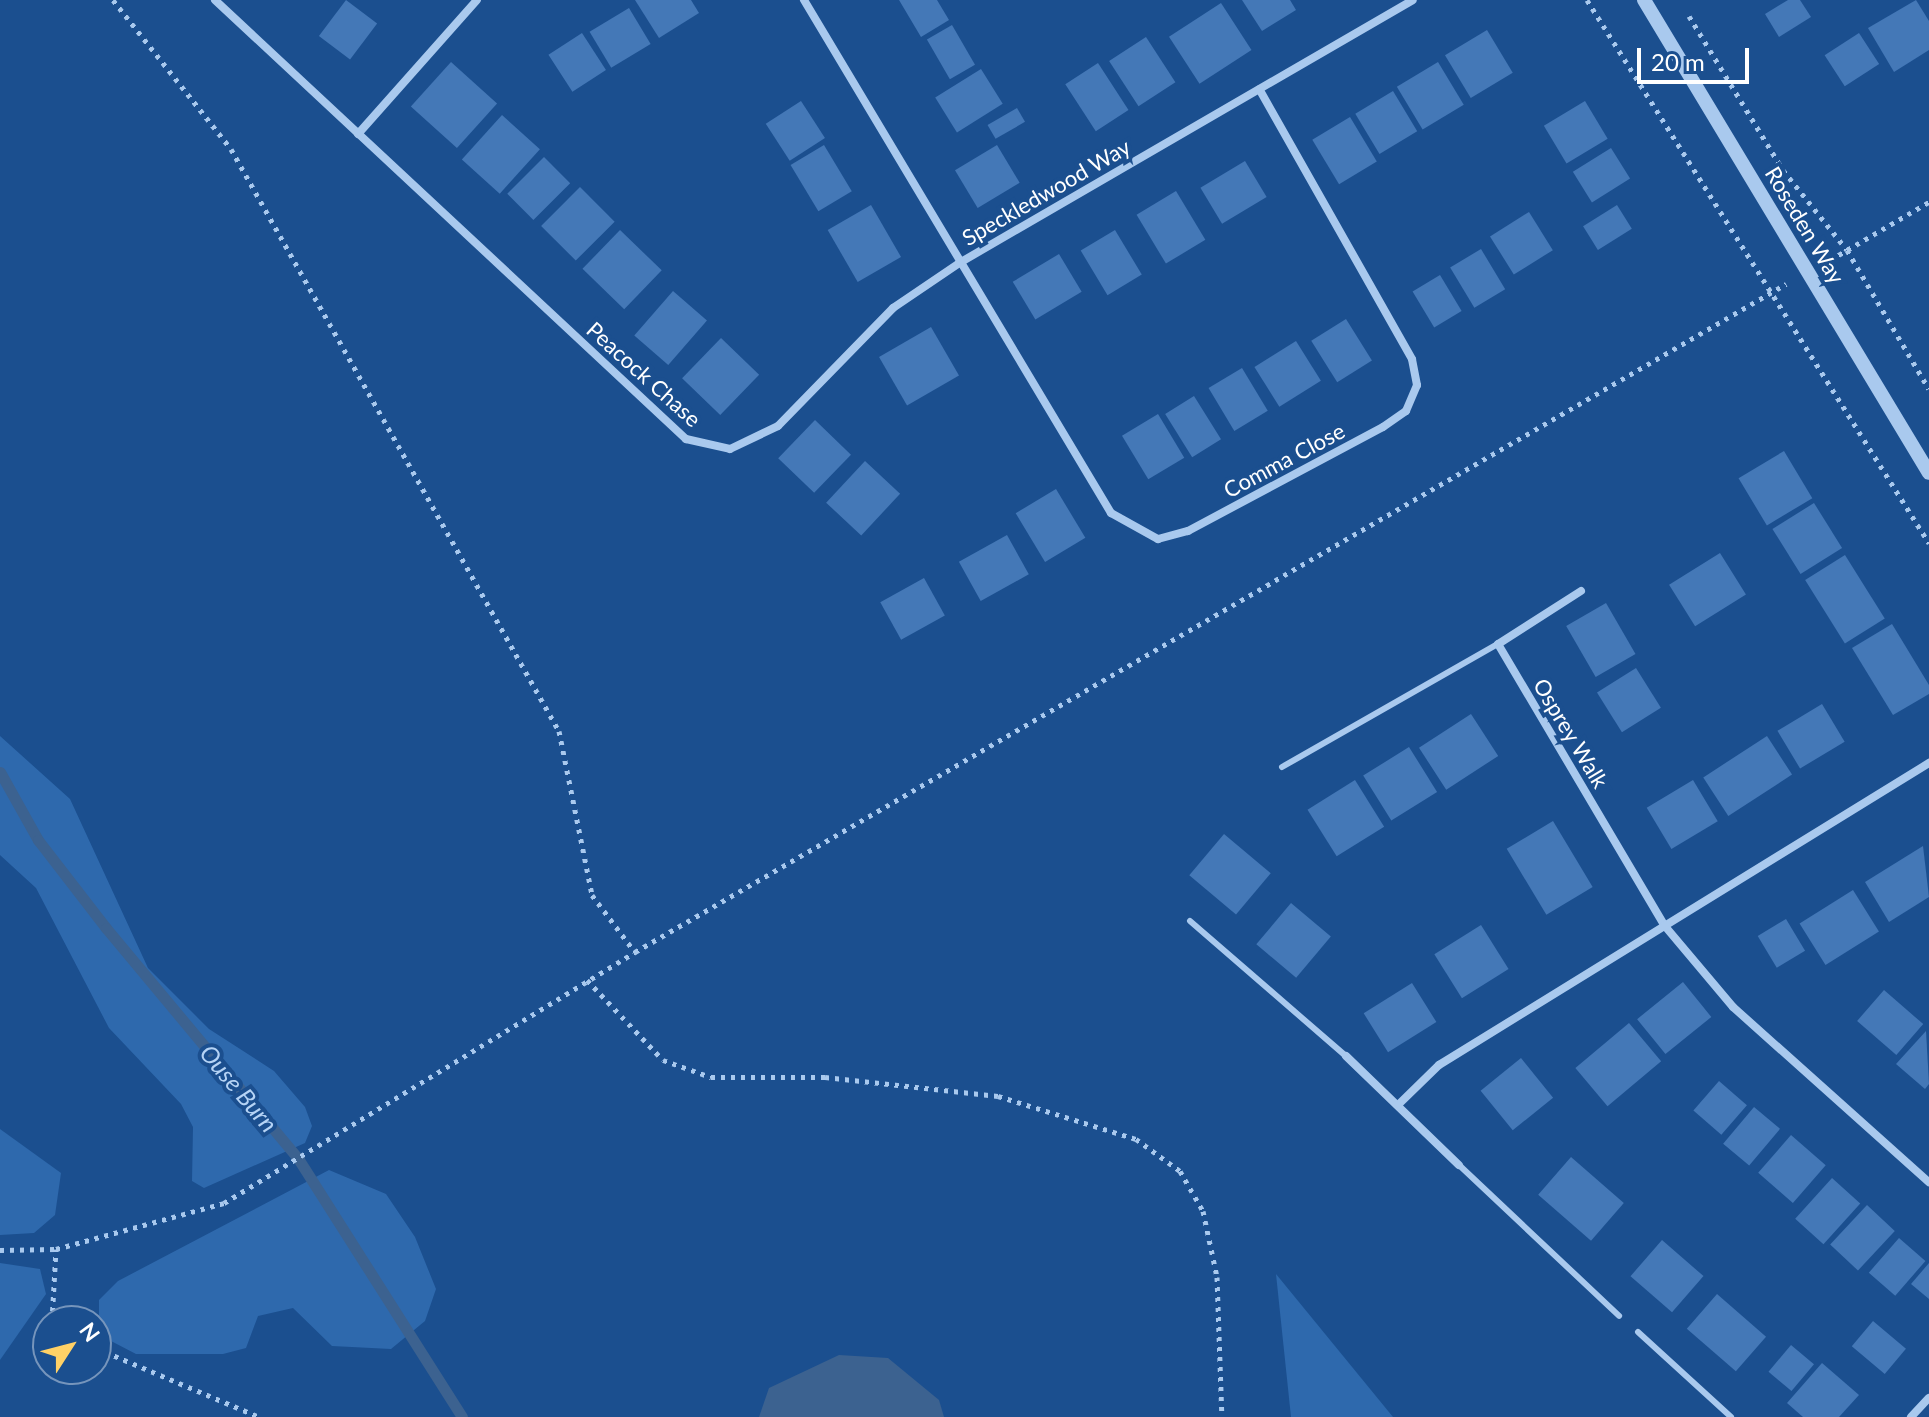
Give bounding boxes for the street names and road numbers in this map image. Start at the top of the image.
street label: Speckledwood Way [957,133,1135,251]
street label: Roseden Way [1760,162,1850,288]
street label: Peacock Chase [582,316,706,432]
street label: Comma Close [1219,417,1349,503]
street label: Osprey Walk [1528,673,1614,793]

